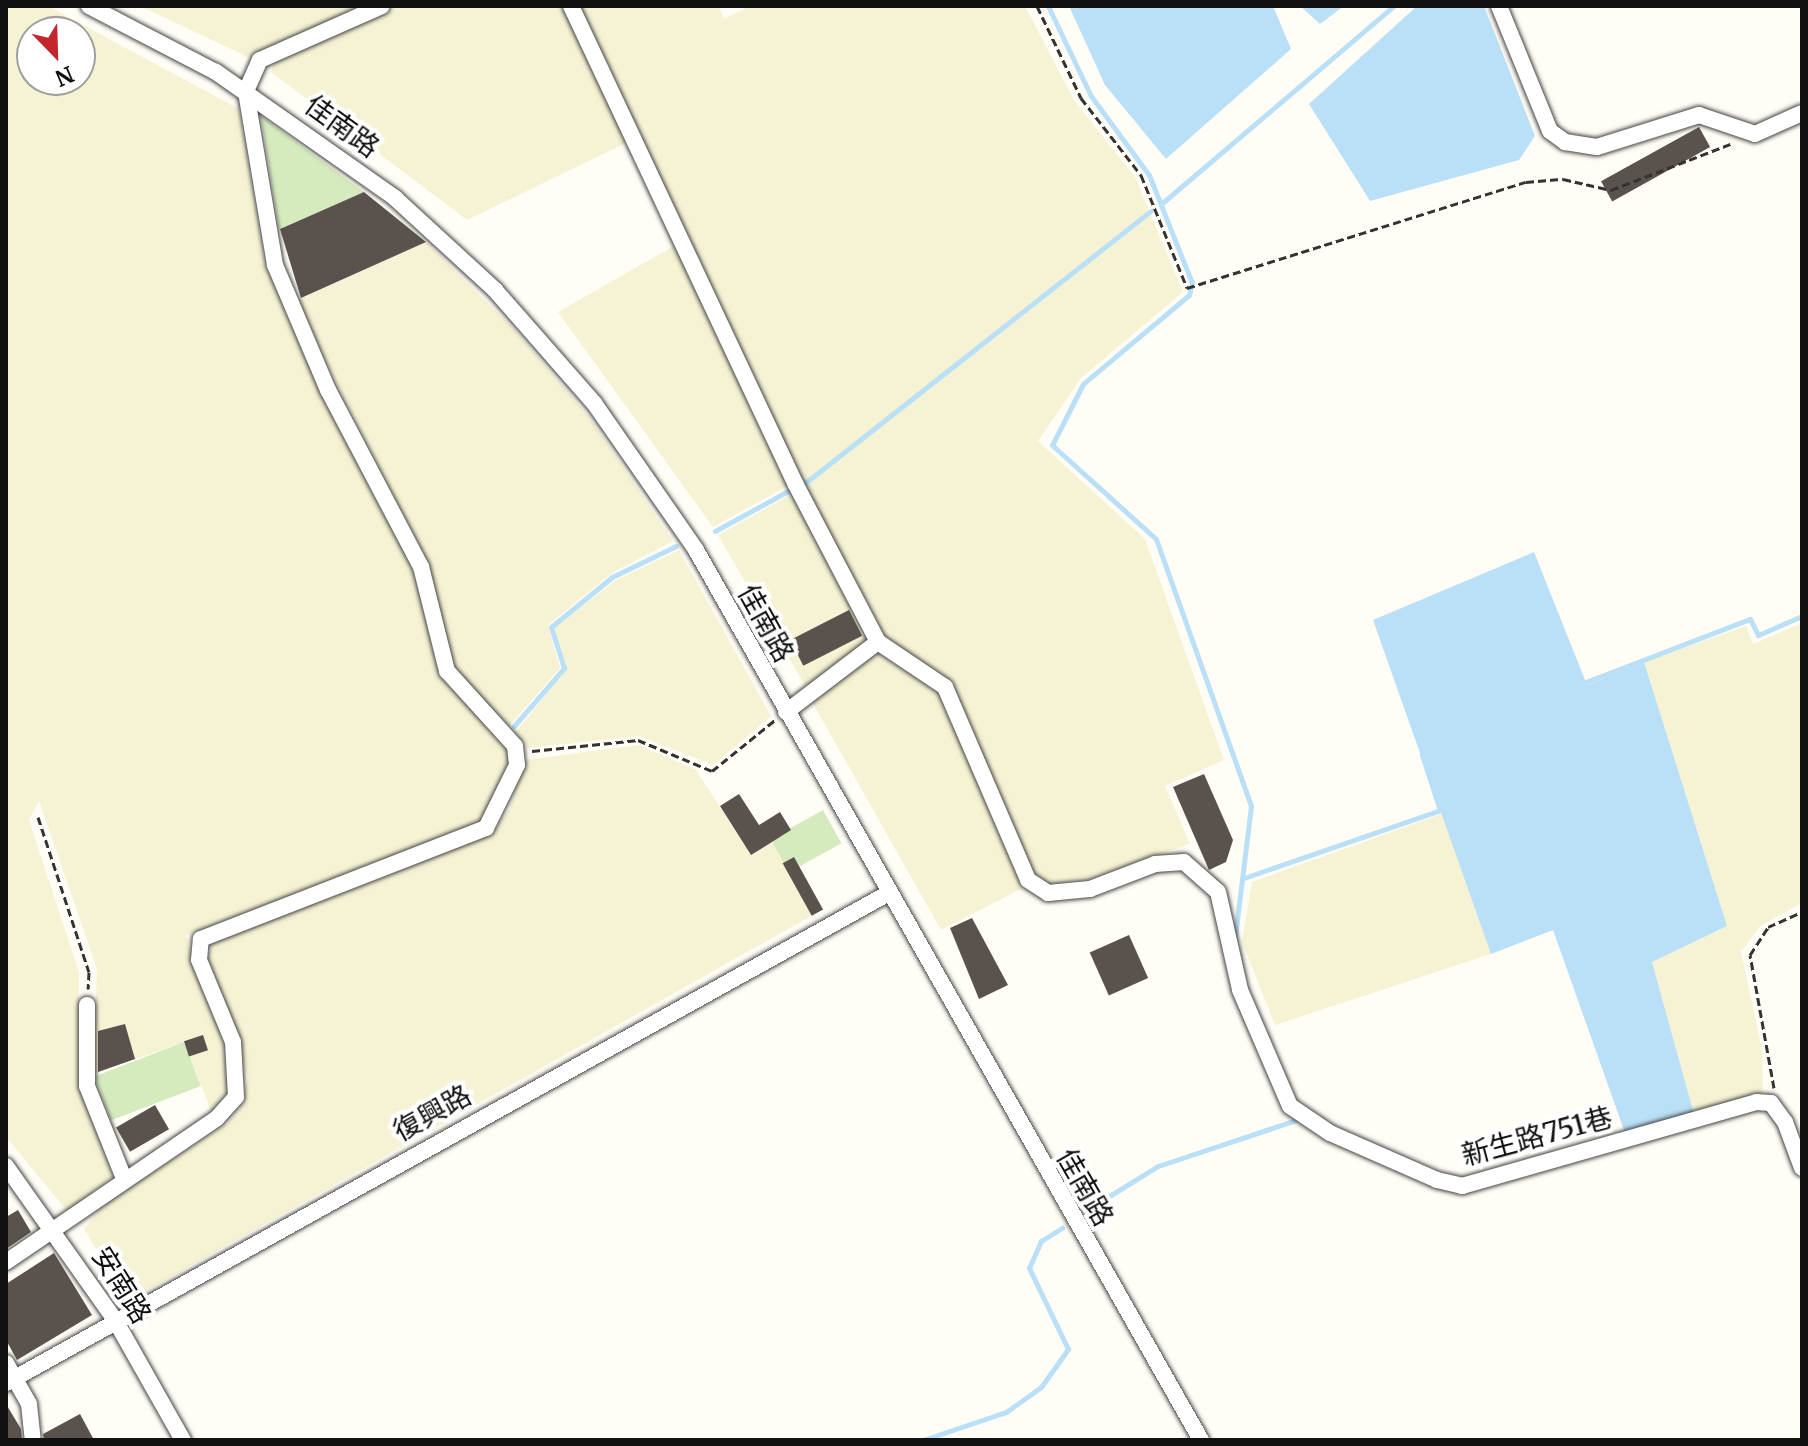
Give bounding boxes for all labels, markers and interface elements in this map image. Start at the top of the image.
north arrow [16,16,96,96]
text: N [51,60,78,93]
street label: 佳南路 [298,88,386,164]
street label: 佳南路 [731,578,801,668]
street label: 復興路 [387,1078,477,1148]
street label: 新生路751巷 [1458,1100,1616,1172]
street label: 佳南路 [1049,1142,1121,1232]
street label: 安南路 [85,1240,159,1330]

